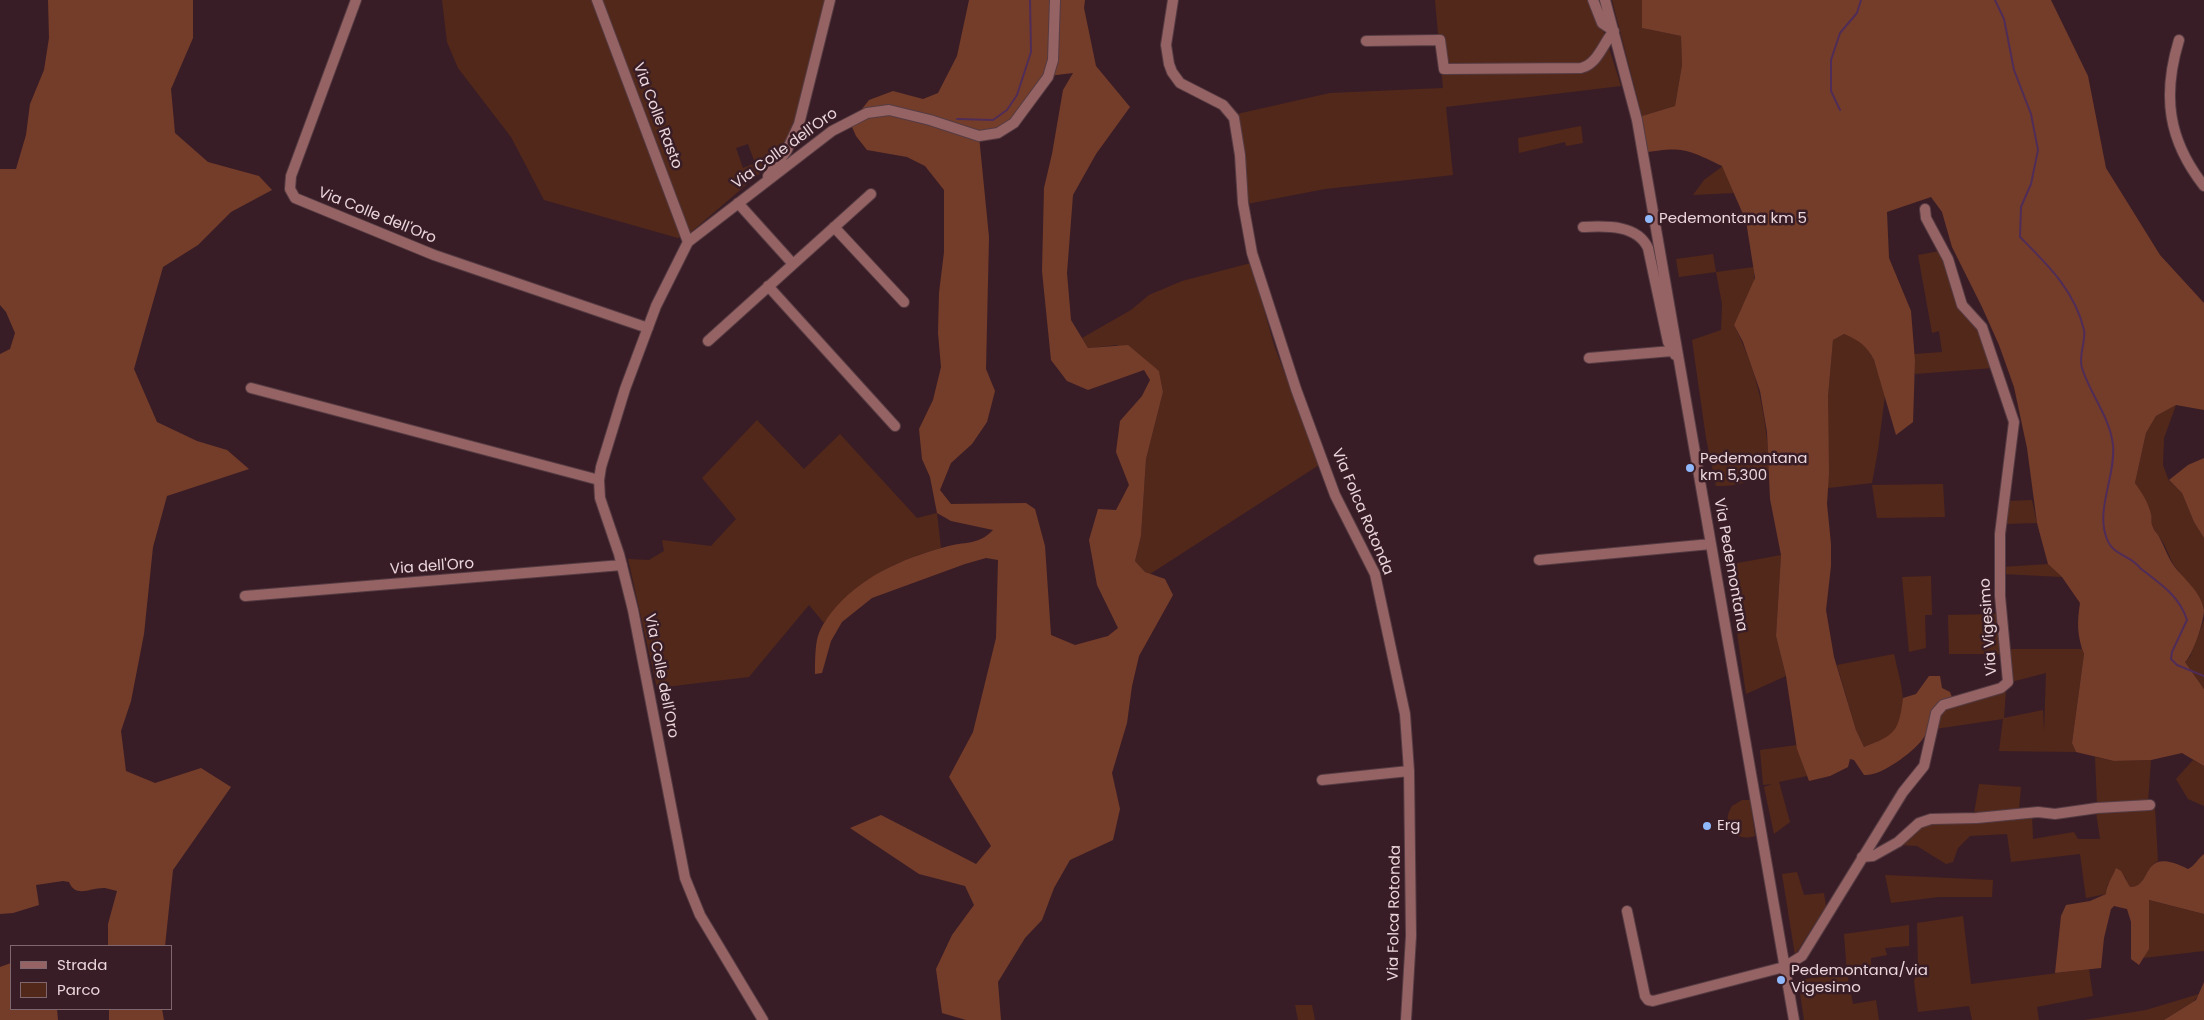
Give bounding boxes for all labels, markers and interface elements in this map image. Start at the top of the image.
street label: Via Colle Rasto [629,60,685,172]
street label: Via Colle dell'Oro [729,105,841,193]
street label: Via Colle dell'Oro [315,184,439,248]
place label: Pedemontana km 5 [1659,210,1807,228]
marker: Pedemontana km 5 [1643,213,1655,225]
street label: Via Folca Rotonda [1327,446,1397,578]
place label: Pedemontana km 5,300 [1700,450,1807,485]
marker: Pedemontana km 5,300 [1684,462,1696,474]
street label: Via Pedemontana [1709,497,1751,633]
street label: Via dell'Oro [389,555,475,579]
street label: Via Vigesimo [1977,578,2001,676]
street label: Via Colle dell'Oro [640,612,682,740]
place label: Erg [1717,817,1740,835]
marker: Erg [1701,820,1713,832]
street label: Via Folca Rotonda [1385,845,1405,981]
legend [10,945,172,1010]
text: Strada [57,954,107,975]
place label: Pedemontana/via Vigesimo [1791,962,1928,997]
marker: Pedemontana/via Vigesimo [1775,974,1787,986]
text: Parco [57,979,100,1000]

